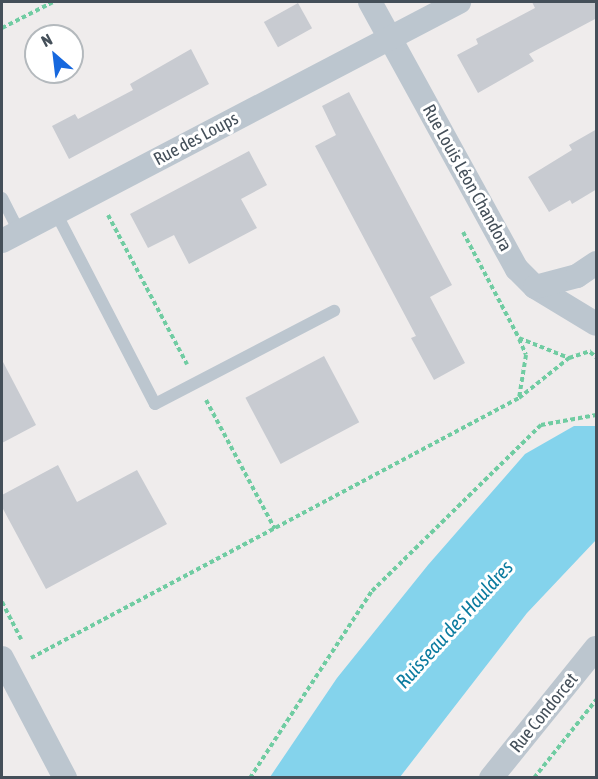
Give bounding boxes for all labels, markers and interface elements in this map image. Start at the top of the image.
north arrow [24,24,84,84]
text: N [38,30,55,50]
street label: Rue Louis Léon Chandora [418,101,516,255]
street label: Rue des Loups [150,108,242,170]
water label: Ruisseau des Hauldres [390,555,518,693]
street label: Rue Condorcet [505,669,583,757]

